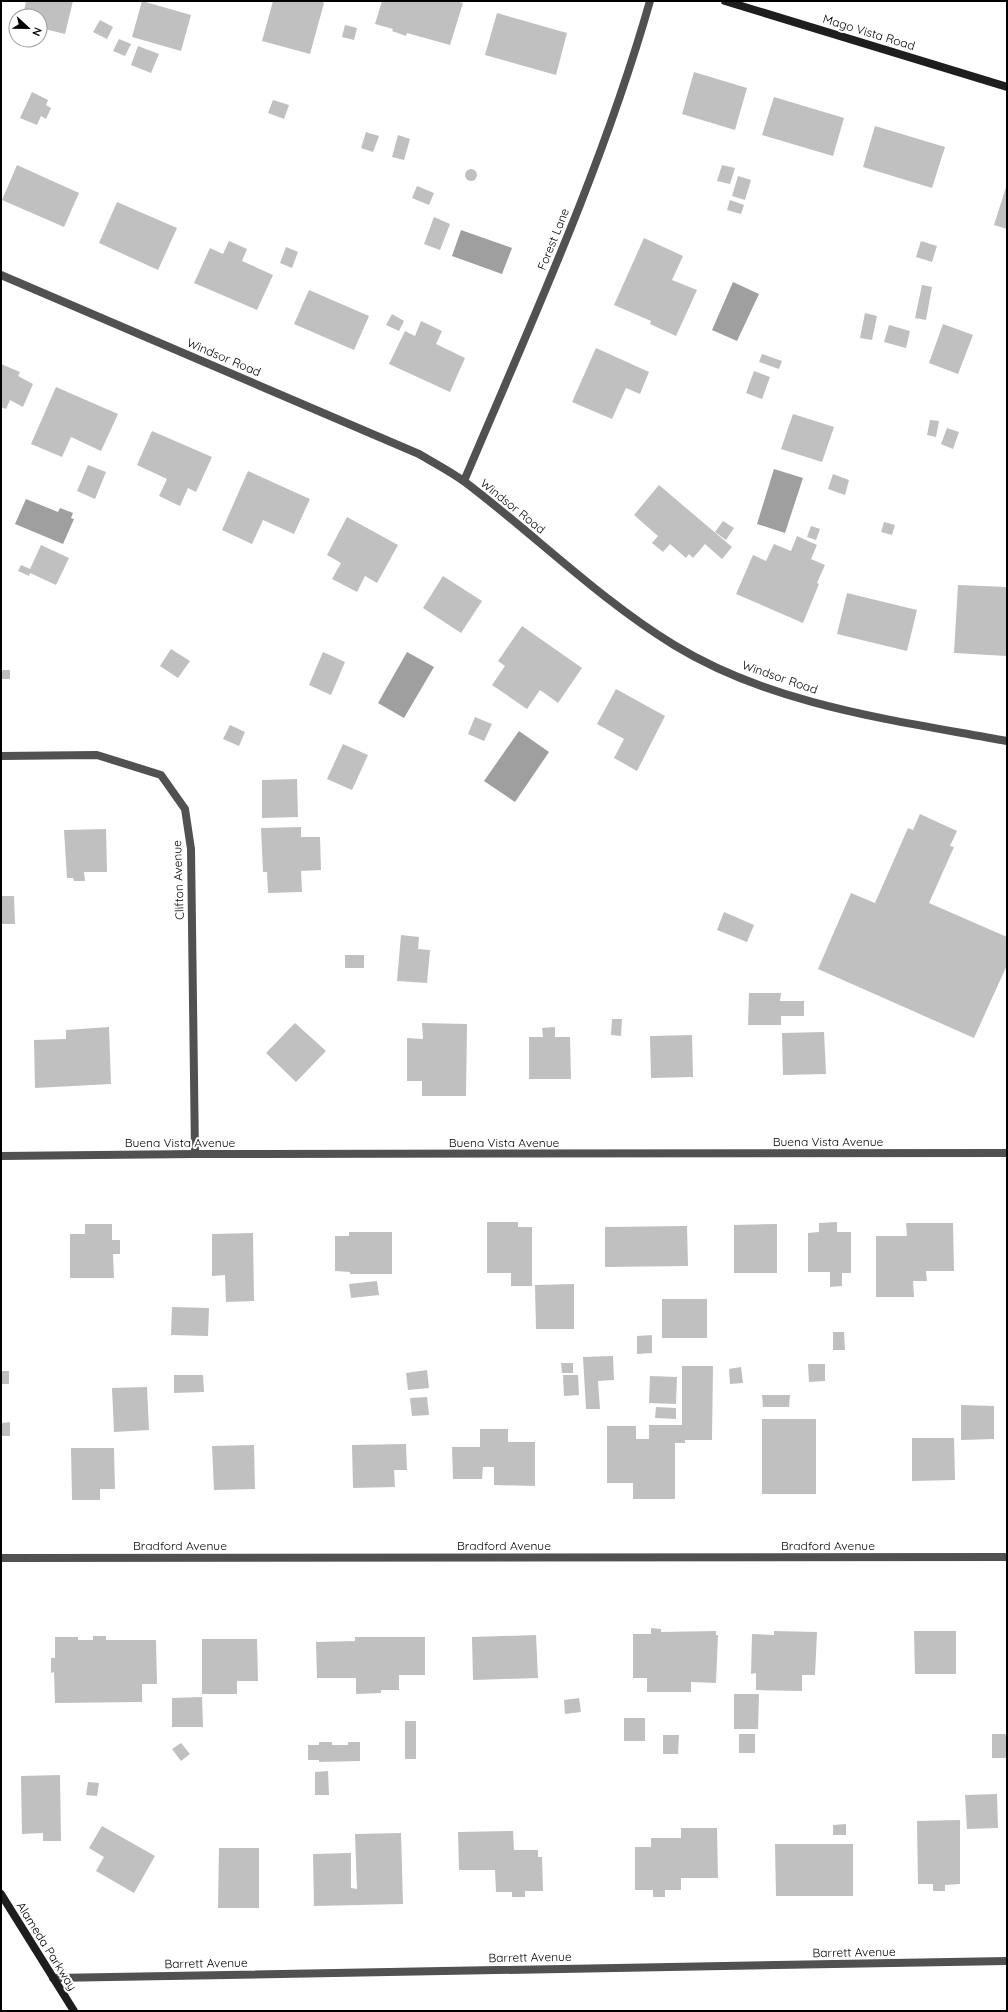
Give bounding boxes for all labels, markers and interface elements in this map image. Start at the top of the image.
north arrow [8,8,48,48]
street label: Mago Vista Road [821,11,917,53]
text: N [29,25,45,38]
street label: Forest Lane [534,206,572,272]
street label: Windsor Road [185,335,263,379]
street label: Windsor Road [478,475,548,537]
street label: Windsor Road [740,657,820,697]
street label: Clifton Avenue [169,840,187,920]
street label: Buena Vista Avenue [773,1134,884,1149]
street label: Buena Vista Avenue [125,1135,236,1150]
street label: Buena Vista Avenue [449,1135,560,1150]
street label: Bradford Avenue [133,1538,227,1553]
street label: Bradford Avenue [457,1538,551,1553]
street label: Bradford Avenue [781,1538,875,1553]
street label: Alameda Parkway [14,1899,80,1993]
street label: Barrett Avenue [812,1944,896,1960]
street label: Barrett Avenue [488,1949,572,1965]
street label: Barrett Avenue [164,1955,248,1971]

